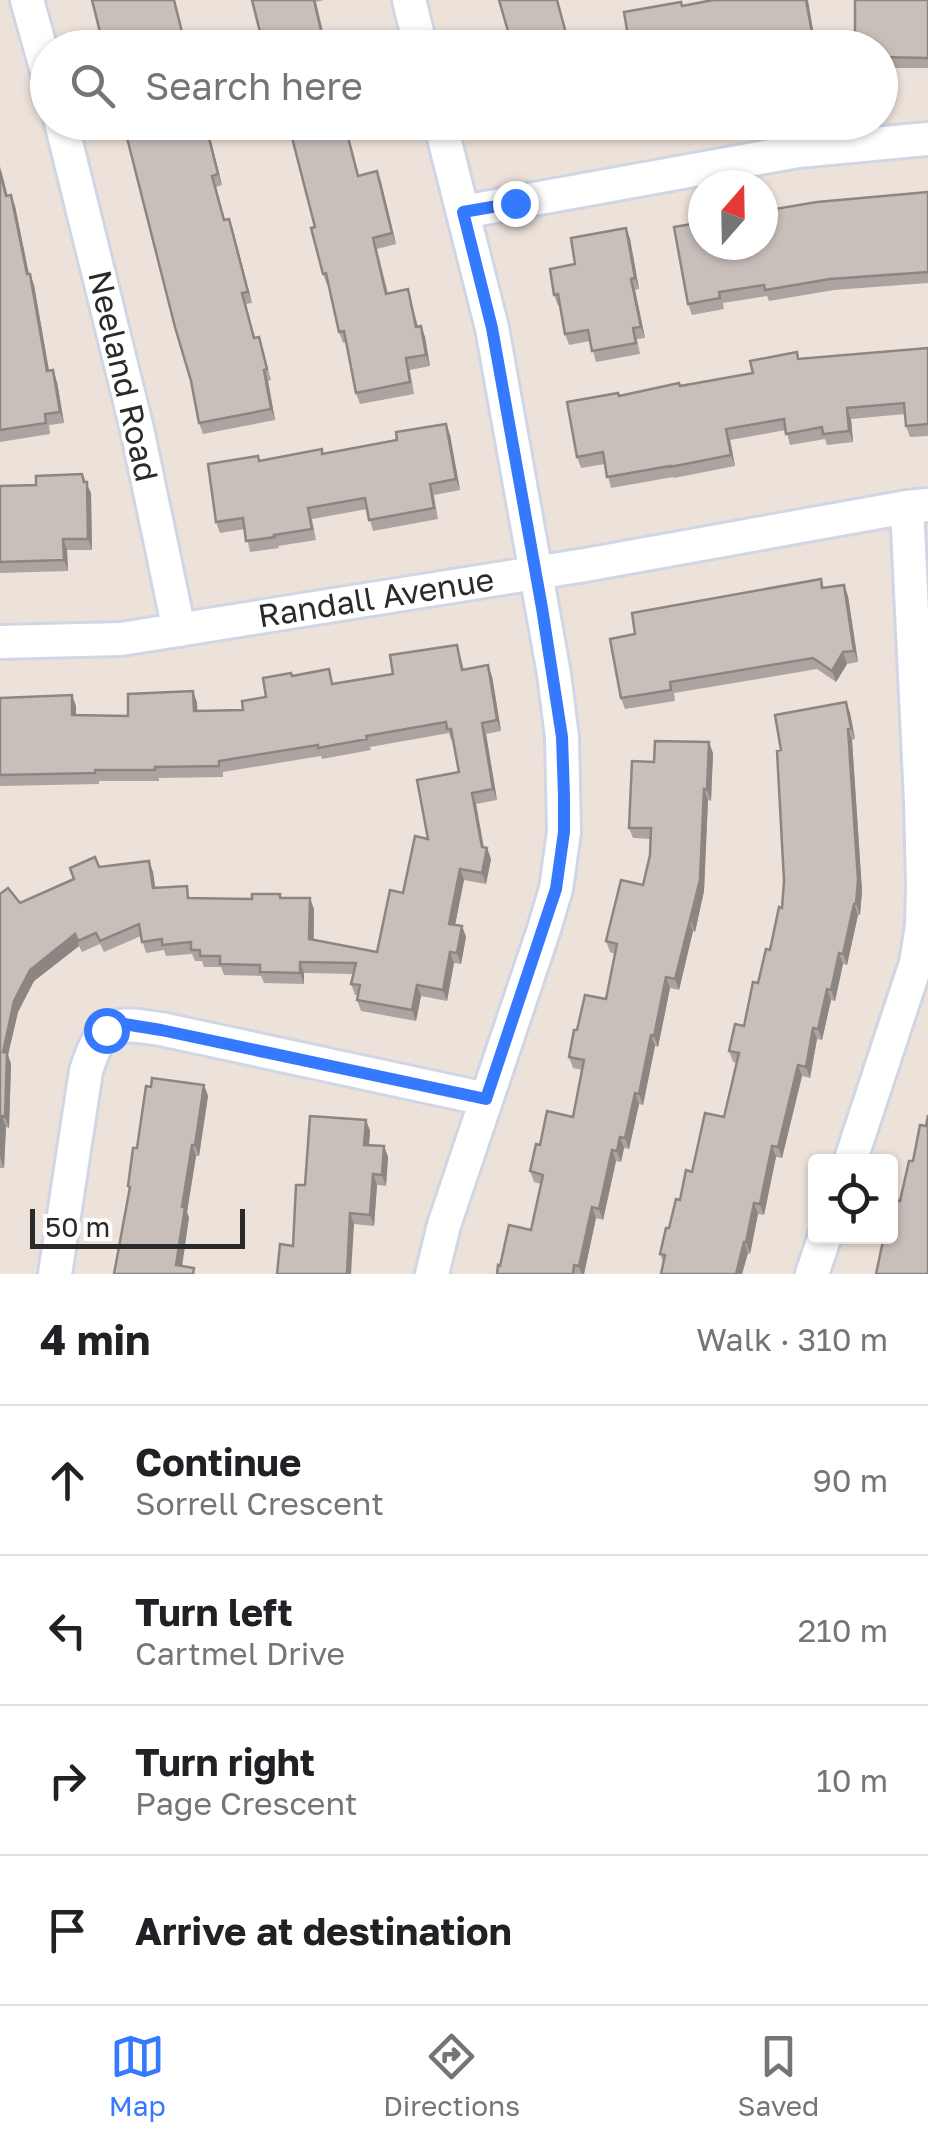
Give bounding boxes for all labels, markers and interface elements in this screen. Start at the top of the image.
search box [30,30,898,140]
icon: search [65,58,120,113]
text: Search here [145,63,363,108]
north arrow [688,170,778,260]
route end [493,181,539,227]
street label: Neeland Road [81,266,167,485]
street label: Randall Avenue [255,560,497,634]
route start [84,1008,130,1054]
map controls [808,1154,898,1244]
button: locate [808,1154,898,1244]
scale bar [30,1204,245,1248]
text: 50 m [45,1210,110,1243]
text: 4 min [40,1314,150,1364]
text: Walk · 310 m [696,1320,888,1358]
text: Continue [135,1439,301,1484]
icon: ahead [40,1453,95,1508]
text: 90 m [812,1461,888,1499]
text: Sorrell Crescent [135,1484,384,1522]
text: Turn left [135,1589,293,1634]
icon: left [40,1603,95,1658]
text: 210 m [798,1611,888,1649]
text: Cartmel Drive [135,1634,345,1672]
text: Turn right [135,1739,315,1784]
icon: right [40,1753,95,1808]
text: 10 m [816,1761,888,1799]
text: Page Crescent [135,1784,358,1822]
icon: arrive [40,1903,95,1958]
text: Arrive at destination [135,1908,512,1953]
tab: Map [109,2029,166,2122]
tab: Directions [383,2029,520,2122]
tab: Saved [737,2029,819,2122]

